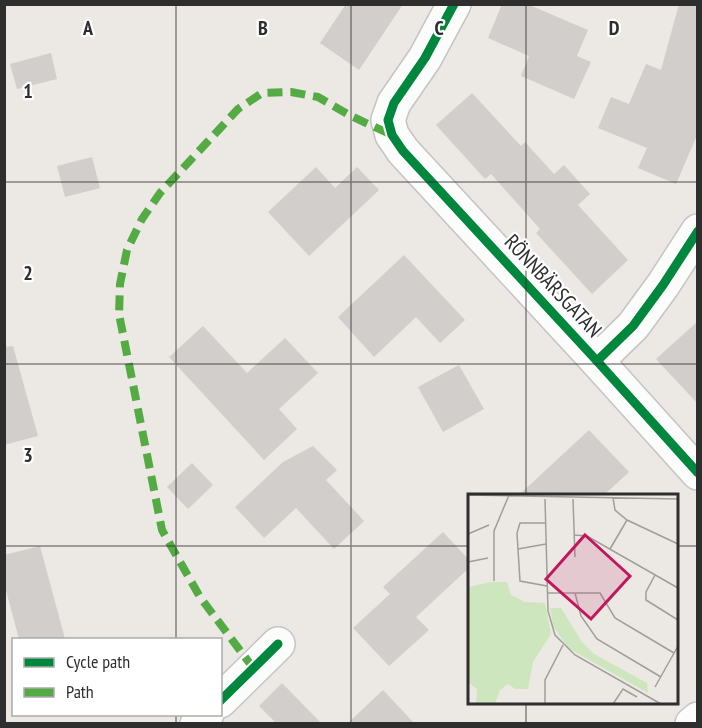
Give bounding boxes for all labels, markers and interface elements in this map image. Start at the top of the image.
text: A [82,15,94,41]
text: B [258,15,268,41]
text: C [434,15,444,41]
text: D [609,15,620,41]
text: 1 [23,78,33,104]
street label: RÖNNBÄRSGATAN [499,229,608,343]
text: 2 [23,260,33,286]
text: 3 [23,442,33,468]
inset map [468,494,678,704]
legend [12,638,222,716]
text: Cycle path [66,650,130,673]
text: Path [66,680,94,703]

